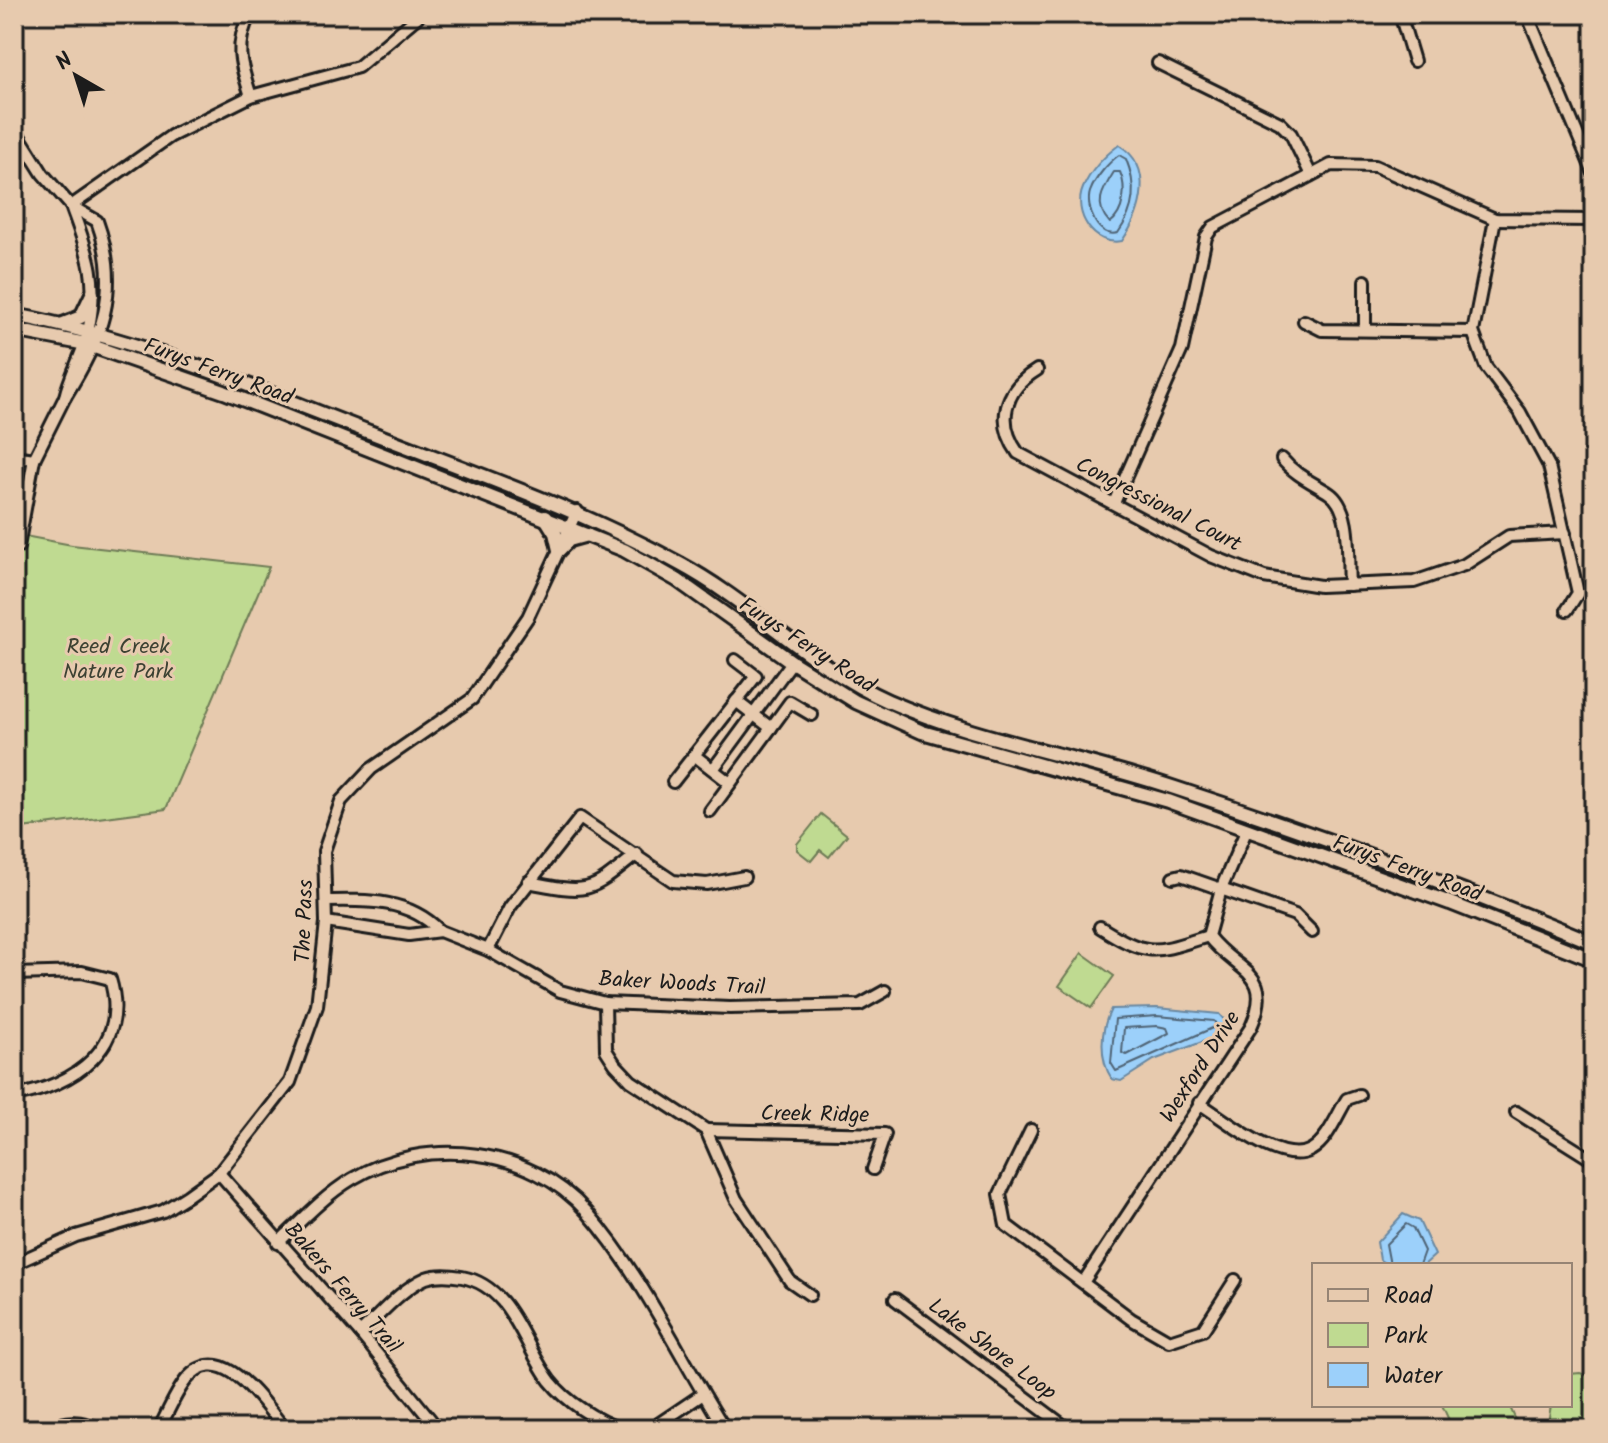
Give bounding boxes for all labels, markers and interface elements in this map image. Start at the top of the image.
north arrow [36,36,116,116]
text: N [49,44,81,80]
street label: Furys Ferry Road [138,329,299,416]
street label: Congressional Court [1069,448,1247,562]
street label: Furys Ferry Road [731,589,883,704]
park label: Reed Creek Nature Park [63,630,174,690]
street label: Furys Ferry Road [1327,826,1488,913]
street label: The Pass [287,878,324,963]
street label: Baker Woods Trail [598,963,767,1006]
street label: Wexford Drive [1152,1004,1251,1130]
street label: Creek Ridge [760,1097,870,1134]
street label: Bakers Ferry Trail [275,1215,410,1363]
legend [1312,1263,1572,1407]
text: Road [1384,1277,1433,1316]
street label: Lake Shore Loop [920,1290,1064,1410]
text: Park [1384,1317,1428,1356]
text: Water [1384,1357,1444,1396]

